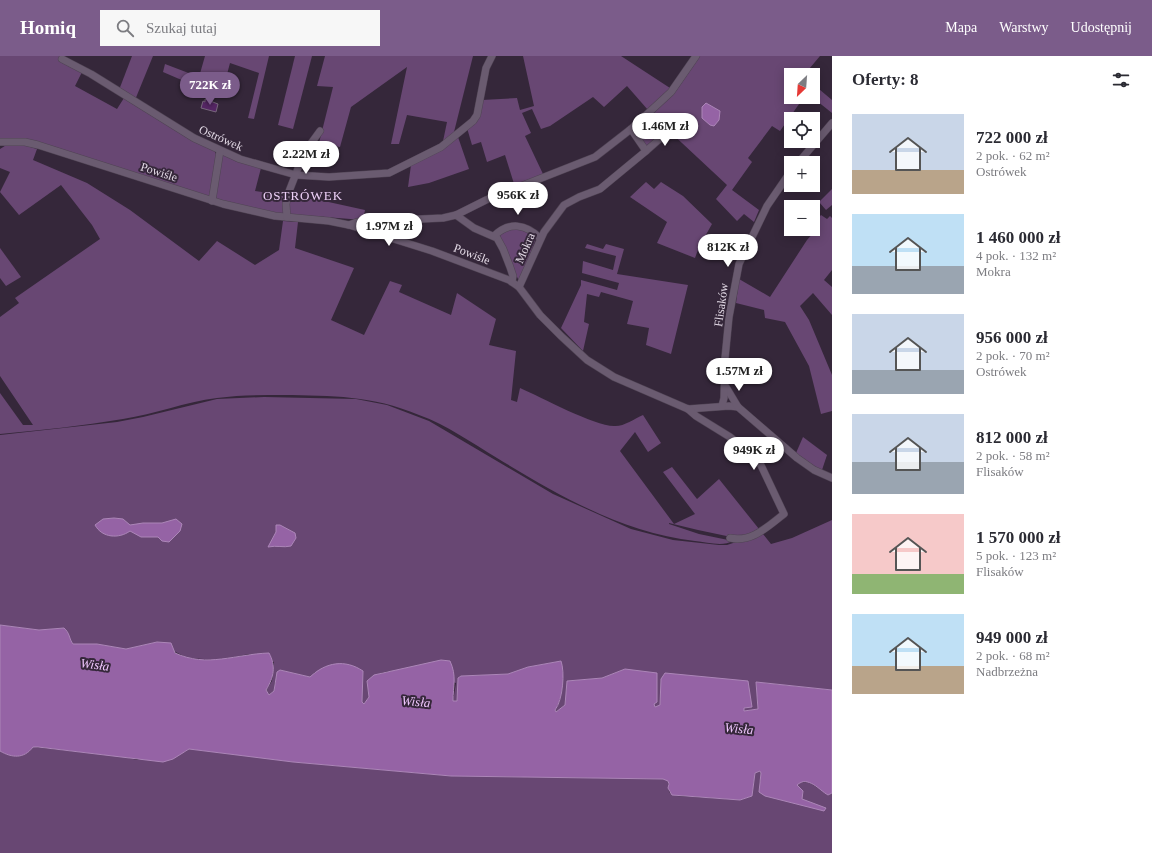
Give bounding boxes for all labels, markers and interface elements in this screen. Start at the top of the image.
search box [100,10,380,46]
text: Homiq [20,17,76,38]
icon: search [114,17,136,39]
text: Szukaj tutaj [146,20,217,36]
text: Mapa [945,20,977,35]
text: Warstwy [999,20,1049,35]
text: Udostępnij [1071,20,1132,35]
north arrow [784,68,820,104]
map controls [784,68,820,236]
icon: filters [1110,69,1132,91]
text: Oferty: 8 [852,70,919,89]
pin: 722K zł [173,72,247,106]
text: 722K zł [189,77,231,92]
button: locate [784,112,820,148]
pin: 1.46M zł [624,113,706,147]
text: 1.46M zł [641,118,689,133]
street label: Ostrówek [197,122,245,154]
text: 722 000 zł [976,128,1048,147]
icon: home [884,130,932,178]
pin: 2.22M zł [265,141,347,175]
text: 2.22M zł [282,146,330,161]
text: 2 pok. · 62 m² [976,148,1050,163]
button: + [784,156,820,192]
street label: Powiśle [139,159,179,185]
text: Ostrówek [976,164,1027,179]
pin: 956K zł [481,182,555,216]
text: 956K zł [497,187,539,202]
district label: OSTRÓWEK [263,188,343,203]
button: − [784,200,820,236]
pin: 1.97M zł [348,213,430,247]
text: 1.97M zł [365,218,413,233]
text: 1 460 000 zł [976,228,1061,247]
street label: Mokra [512,230,538,265]
icon: home [884,230,932,278]
pin: 812K zł [691,234,765,268]
text: 812K zł [707,239,749,254]
street label: Powiśle [452,241,492,267]
text: 4 pok. · 132 m² [976,248,1056,263]
text: Mokra [976,264,1011,279]
street label: Flisaków [711,282,731,328]
text: 956 000 zł [976,328,1048,347]
icon: home [884,330,932,378]
text: 2 pok. · 70 m² [976,348,1050,363]
pin: 1.57M zł [698,358,780,392]
text: 1.57M zł [715,363,763,378]
text: Ostrówek [976,364,1027,379]
text: 812 000 zł [976,428,1048,447]
icon: home [884,430,932,478]
pin: 949K zł [717,437,791,471]
text: 949K zł [733,442,775,457]
text: 2 pok. · 58 m² [976,448,1050,463]
text: Flisaków [976,464,1024,479]
text: 1 570 000 zł [976,528,1061,547]
icon: home [884,530,932,578]
text: 5 pok. · 123 m² [976,548,1056,563]
text: Flisaków [976,564,1024,579]
text: 949 000 zł [976,628,1048,647]
icon: home [884,630,932,678]
text: 2 pok. · 68 m² [976,648,1050,663]
water label: Wisła [80,655,111,674]
text: Nadbrzeżna [976,664,1038,679]
water label: Wisła [401,693,431,710]
water label: Wisła [724,720,754,737]

